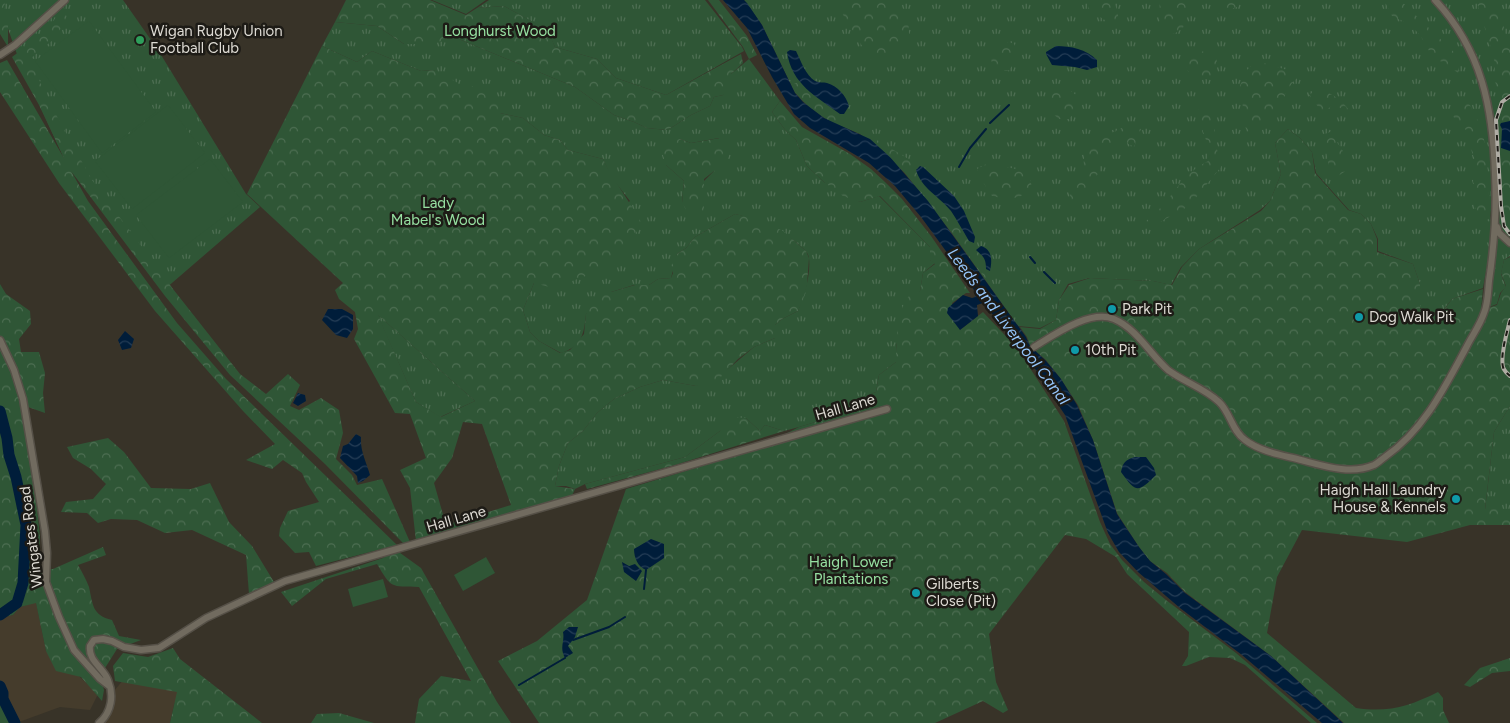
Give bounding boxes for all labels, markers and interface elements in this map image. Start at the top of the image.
place label: Wigan Rugby Union Football Club [150,22,283,57]
park label: Longhurst Wood [444,22,556,40]
marker: Wigan Rugby Union Football Club [134,34,146,46]
park label: Lady Mabel's Wood [391,194,485,229]
water label: Leeds and Liverpool Canal [943,244,1074,409]
place label: Park Pit [1122,300,1172,318]
marker: Park Pit [1106,303,1118,315]
place label: Dog Walk Pit [1369,308,1454,326]
marker: Dog Walk Pit [1353,311,1365,323]
place label: 10th Pit [1085,341,1137,359]
marker: 10th Pit [1069,344,1081,356]
street label: Hall Lane [813,390,877,424]
place label: Haigh Hall Laundry House & Kennels [1320,481,1446,516]
street label: Wingates Road [16,485,46,589]
marker: Haigh Hall Laundry House & Kennels [1450,493,1462,505]
street label: Hall Lane [424,502,488,536]
park label: Haigh Lower Plantations [809,553,893,588]
place label: Gilberts Close (Pit) [926,575,996,610]
marker: Gilberts Close (Pit) [910,587,922,599]

